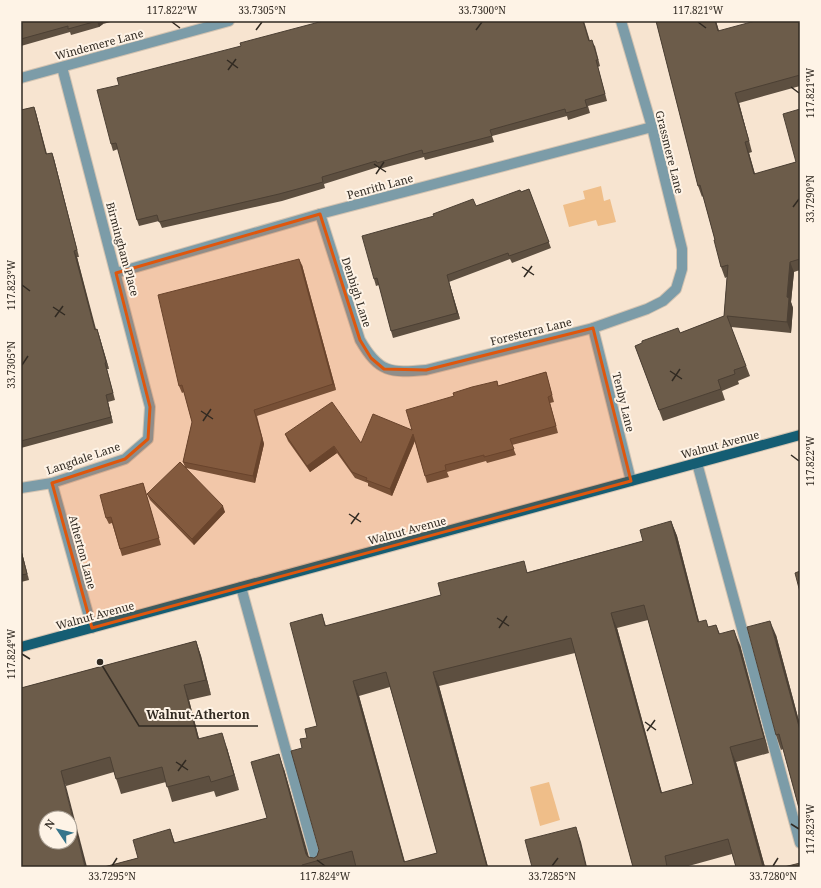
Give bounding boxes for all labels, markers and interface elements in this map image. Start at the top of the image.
text: 117.822°W [147,3,198,17]
text: 33.7305°N [238,3,286,17]
text: 33.7300°N [458,3,506,17]
text: 117.821°W [673,3,724,17]
street label: Windemere Lane [53,25,145,63]
text: 117.821°W [803,67,817,118]
street label: Grassmere Lane [652,109,688,195]
street label: Penrith Lane [345,170,415,202]
text: 33.7290°N [803,175,817,223]
street label: Birmingham Place [103,200,143,298]
street label: Denbigh Lane [339,255,375,329]
text: 117.823°W [4,259,18,310]
street label: Foresterra Lane [489,314,573,348]
text: 33.7305°N [4,341,18,389]
street label: Tenby Lane [609,371,639,433]
street label: Walnut Avenue [679,426,761,462]
text: 117.822°W [803,435,817,486]
street label: Langdale Lane [44,438,122,478]
street label: Walnut Avenue [366,512,448,548]
street label: Atherton Lane [66,513,100,591]
street label: Walnut Avenue [54,597,136,633]
text: 117.824°W [4,628,18,679]
callout: Walnut-Atherton [139,702,258,726]
text: Walnut-Atherton [146,706,250,723]
text: 117.823°W [803,803,817,854]
north arrow [38,810,78,850]
text: N [41,816,58,832]
text: 33.7295°N [88,869,136,883]
text: 117.824°W [300,869,351,883]
text: 33.7285°N [528,869,576,883]
text: 33.7280°N [749,869,797,883]

